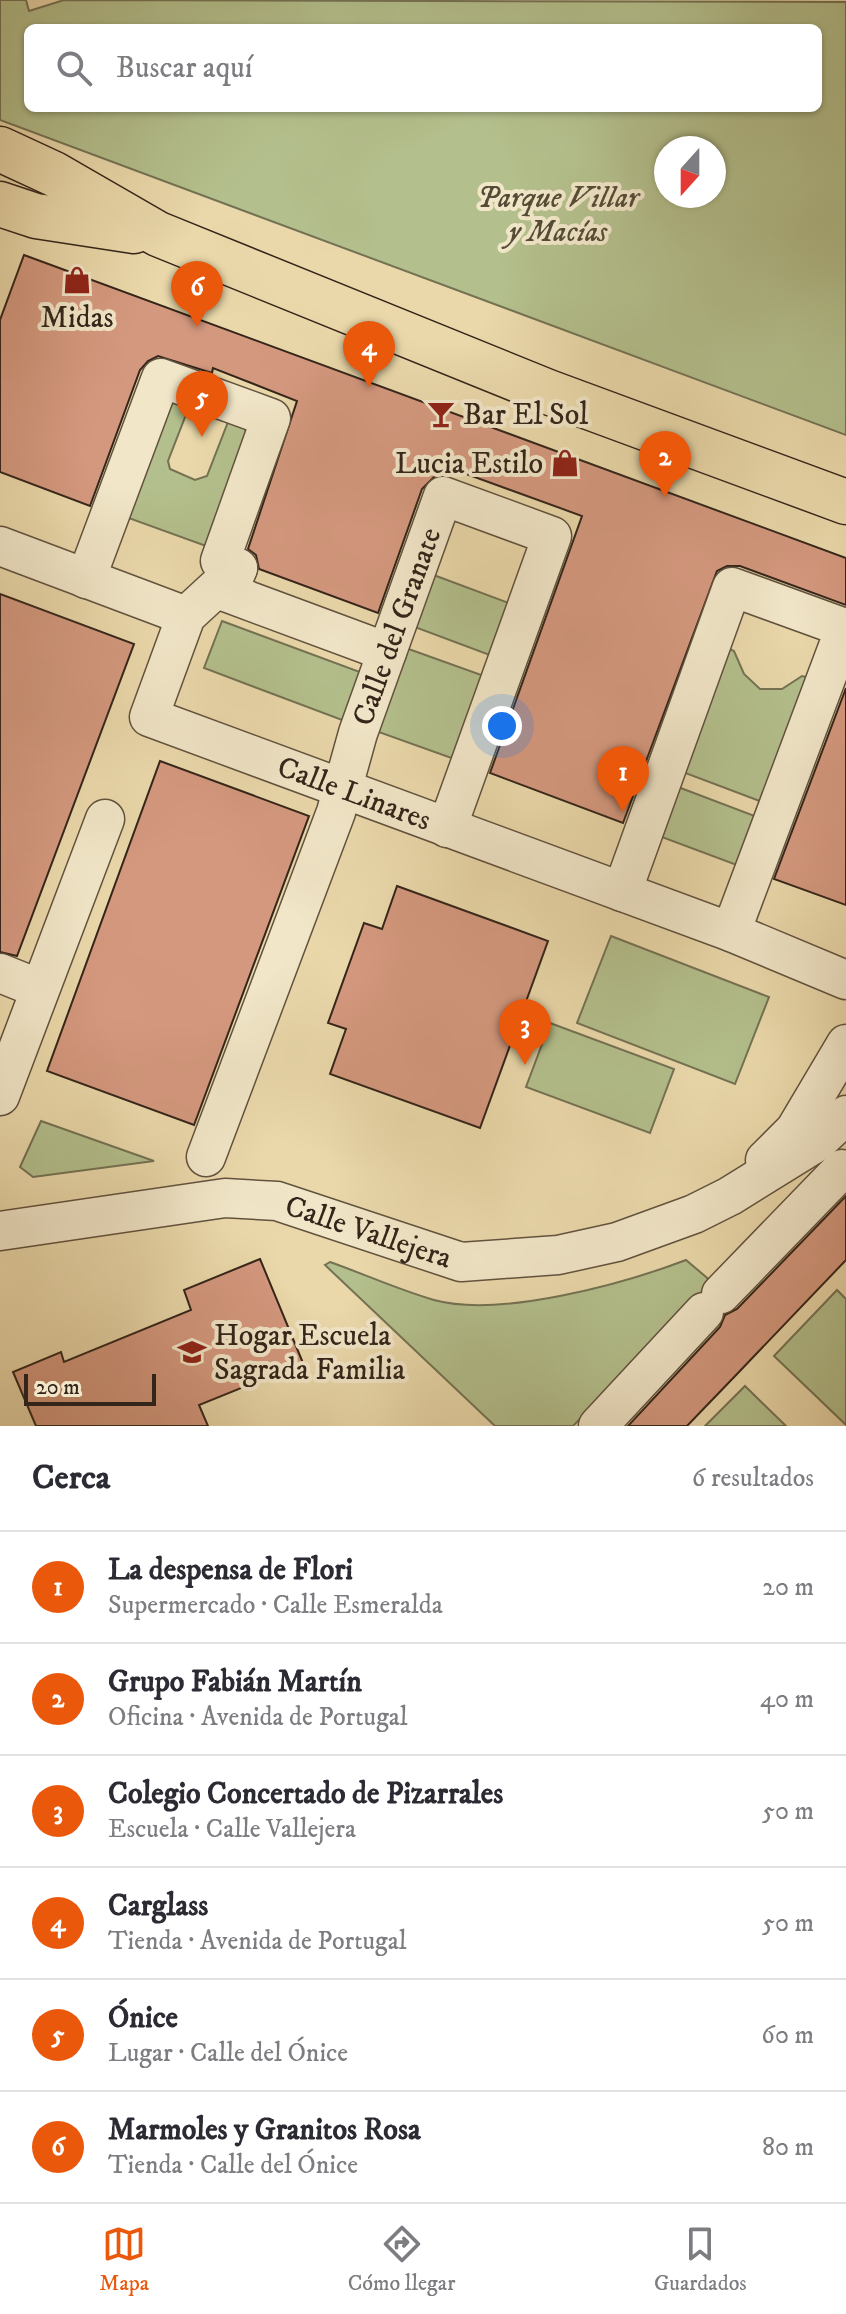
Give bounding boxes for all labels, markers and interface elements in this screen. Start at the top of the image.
search box [24,24,822,112]
icon: search [52,46,96,90]
text: Buscar aquí [116,50,253,87]
north arrow [654,136,726,208]
park label: Parque Villar y Macías [477,180,641,251]
pin: 6 [171,261,223,327]
shop icon: Midas [62,265,92,295]
place label: Midas [41,300,113,337]
pin: 4 [343,321,395,387]
pin: 5 [176,371,228,437]
place label: Bar El Sol [463,397,588,434]
bar icon: Bar El Sol [426,399,456,429]
pin: 2 [639,431,691,497]
place label: Lucia Estilo [395,446,543,483]
shop icon: Lucia Estilo [550,448,580,478]
street label: Calle del Granate [345,523,450,731]
your location [482,706,522,746]
pin: 1 [597,746,649,812]
street label: Calle Linares [272,749,436,840]
pin: 3 [499,999,551,1065]
street label: Calle Vallejera [280,1188,456,1278]
place label: Hogar Escuela Sagrada Familia [214,1318,405,1389]
school or university icon: Hogar Escuela Sagrada Familia [177,1337,207,1367]
scale bar [24,1370,156,1406]
text: 20 m [36,1374,80,1401]
text: Cerca [32,1457,110,1499]
text: 6 resultados [692,1462,814,1495]
text: La despensa de Flori [108,1552,353,1589]
text: 1 [53,1571,63,1604]
text: 20 m [762,1571,814,1604]
text: Supermercado · Calle Esmeralda [108,1589,443,1622]
text: Grupo Fabián Martín [108,1664,362,1701]
text: 2 [52,1683,64,1716]
text: 40 m [760,1683,814,1716]
text: Oficina · Avenida de Portugal [108,1701,408,1734]
text: Colegio Concertado de Pizarrales [108,1776,503,1813]
text: 3 [53,1795,63,1828]
text: 50 m [762,1795,814,1828]
text: Escuela · Calle Vallejera [108,1813,356,1846]
text: Carglass [108,1888,208,1925]
text: 4 [51,1907,65,1940]
text: 50 m [762,1907,814,1940]
text: Tienda · Avenida de Portugal [108,1925,407,1958]
text: Ónice [108,2000,178,2037]
text: 5 [52,2019,64,2052]
text: 60 m [761,2019,814,2052]
text: Lugar · Calle del Ónice [108,2037,348,2070]
text: Marmoles y Granitos Rosa [108,2112,421,2149]
text: 6 [51,2131,65,2164]
text: 80 m [762,2131,814,2164]
text: Tienda · Calle del Ónice [108,2149,358,2182]
tab: Mapa [99,2222,149,2297]
tab: Cómo llegar [348,2222,455,2297]
tab: Guardados [654,2222,747,2297]

